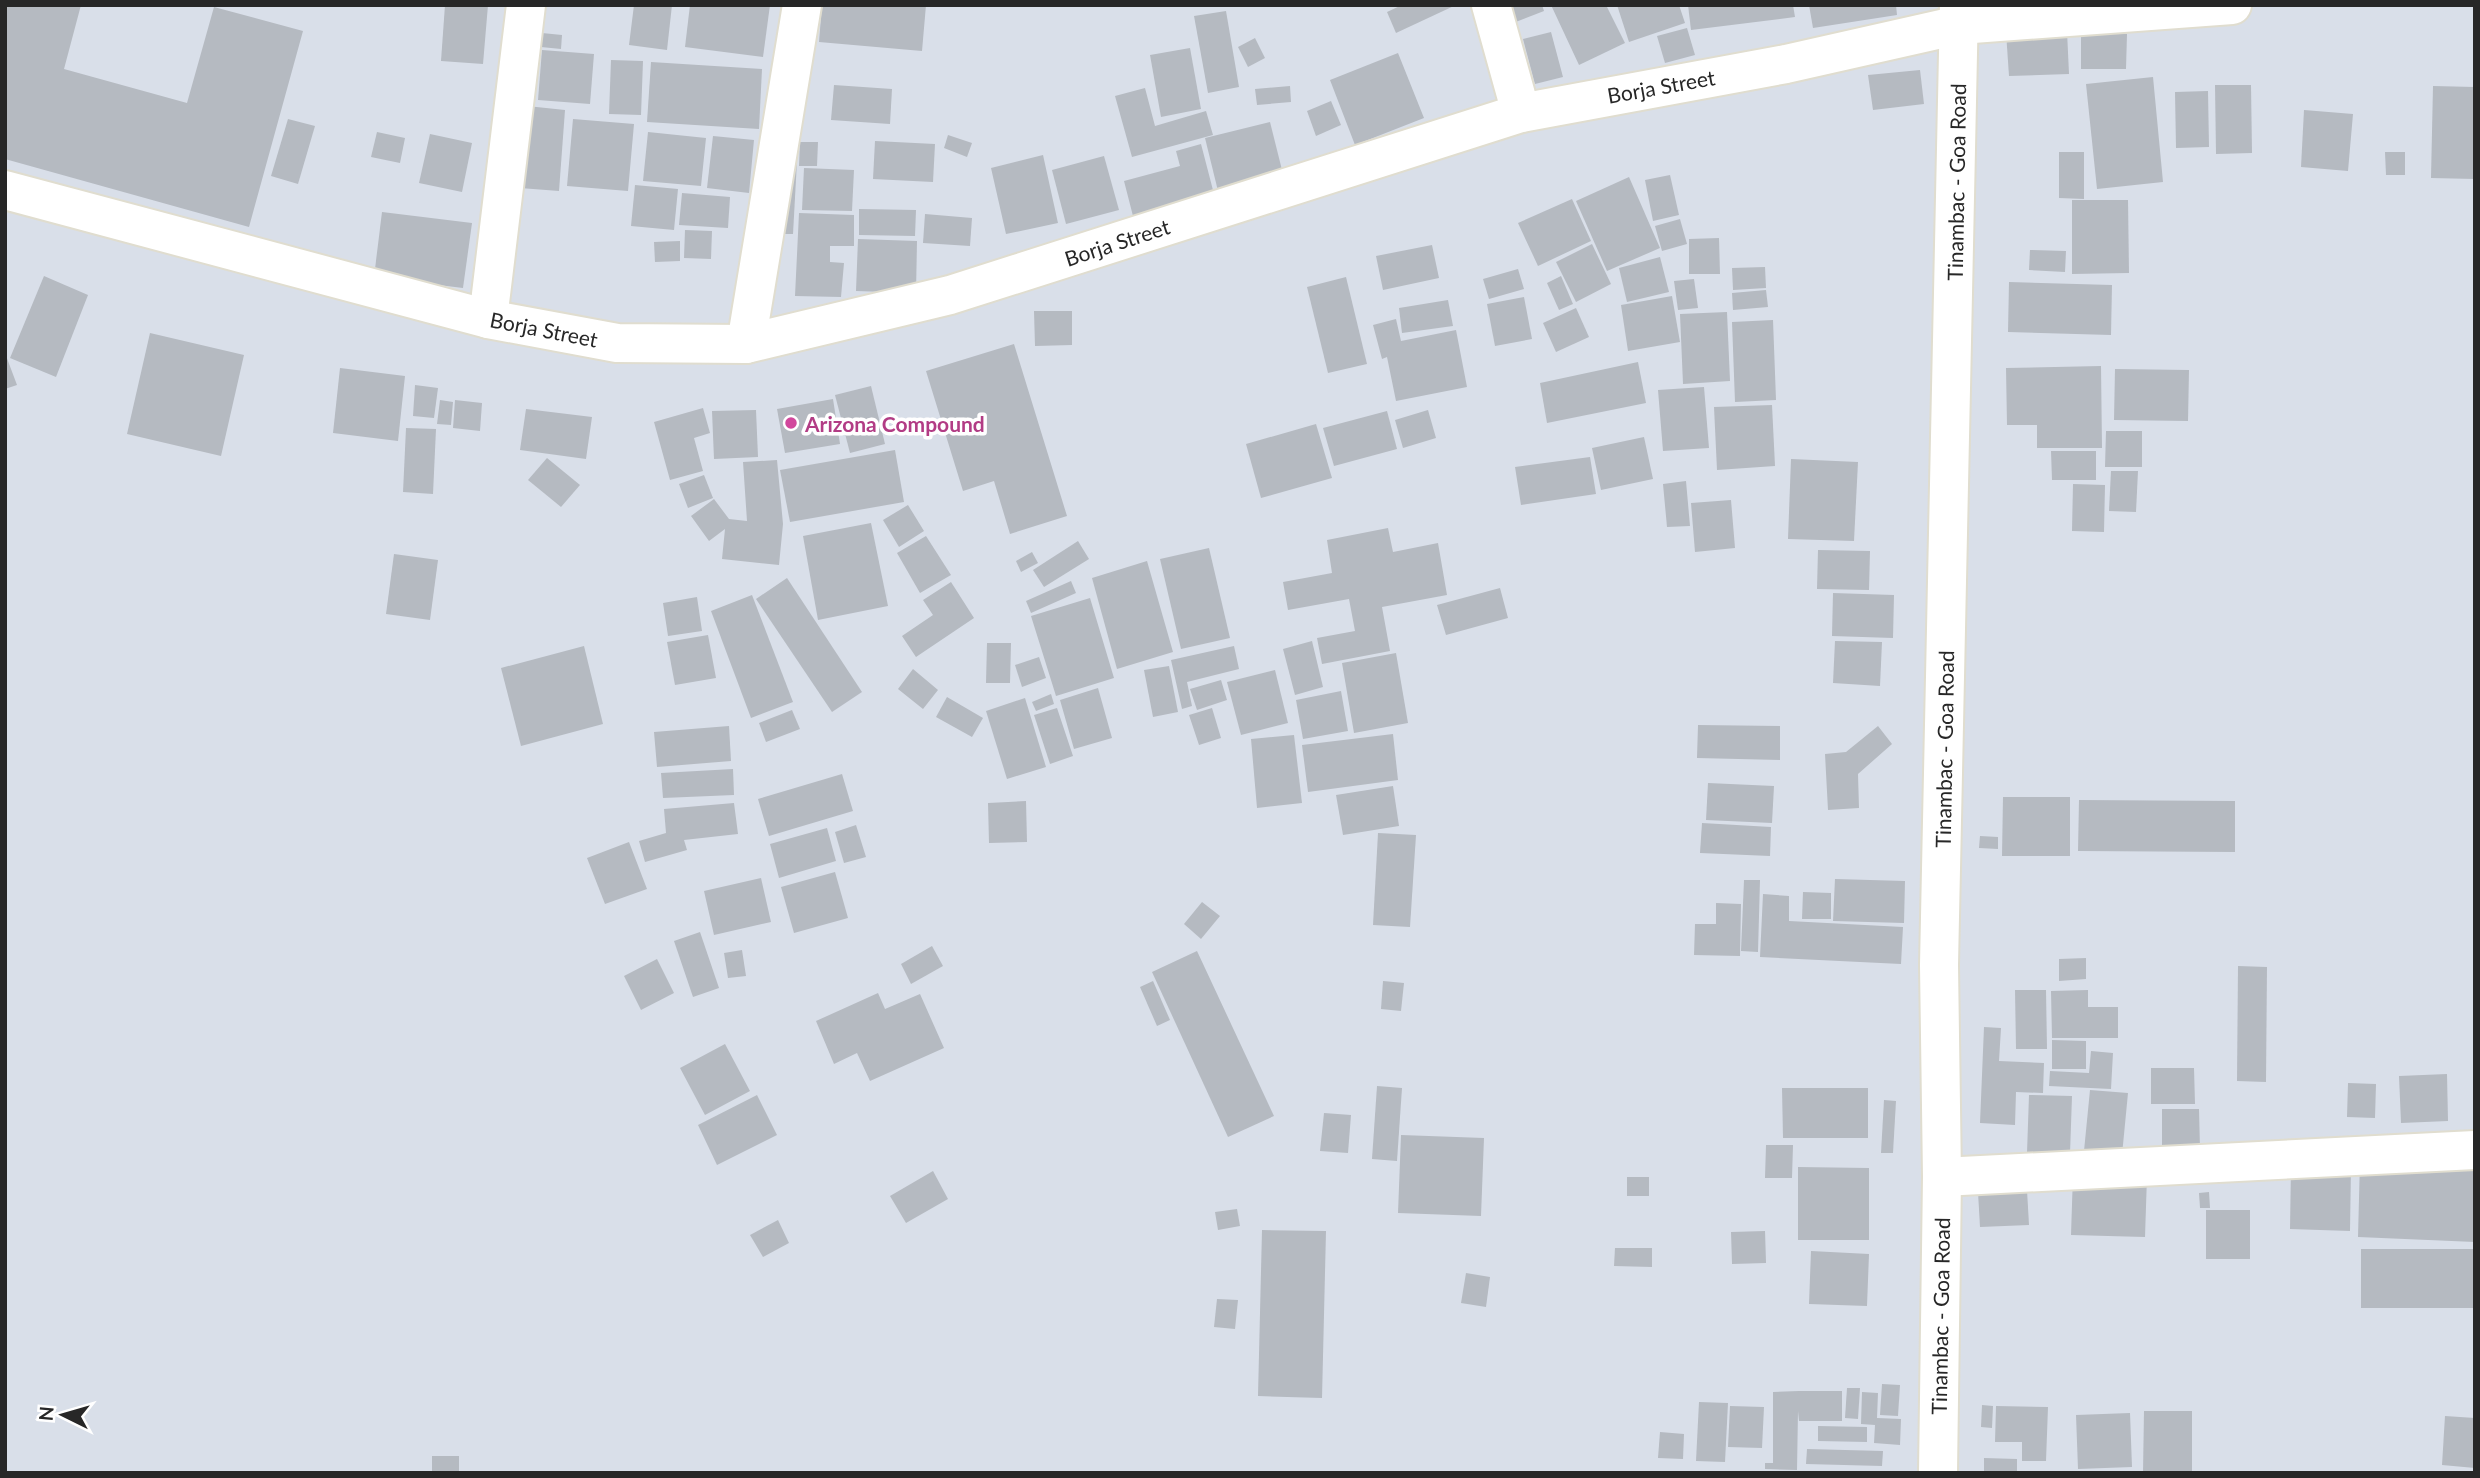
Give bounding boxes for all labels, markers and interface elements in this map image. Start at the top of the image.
street label: Borja Street [1605,64,1717,108]
street label: Tinambac - Goa Road [1942,83,1970,281]
street label: Borja Street [1061,213,1173,271]
street label: Borja Street [488,306,600,352]
place label: Arizona Compound [804,411,985,436]
marker: Arizona Compound [783,415,799,431]
street label: Tinambac - Goa Road [1930,650,1958,848]
street label: Tinambac - Goa Road [1926,1217,1954,1415]
north arrow [28,1380,98,1450]
text: N [33,1405,58,1422]

